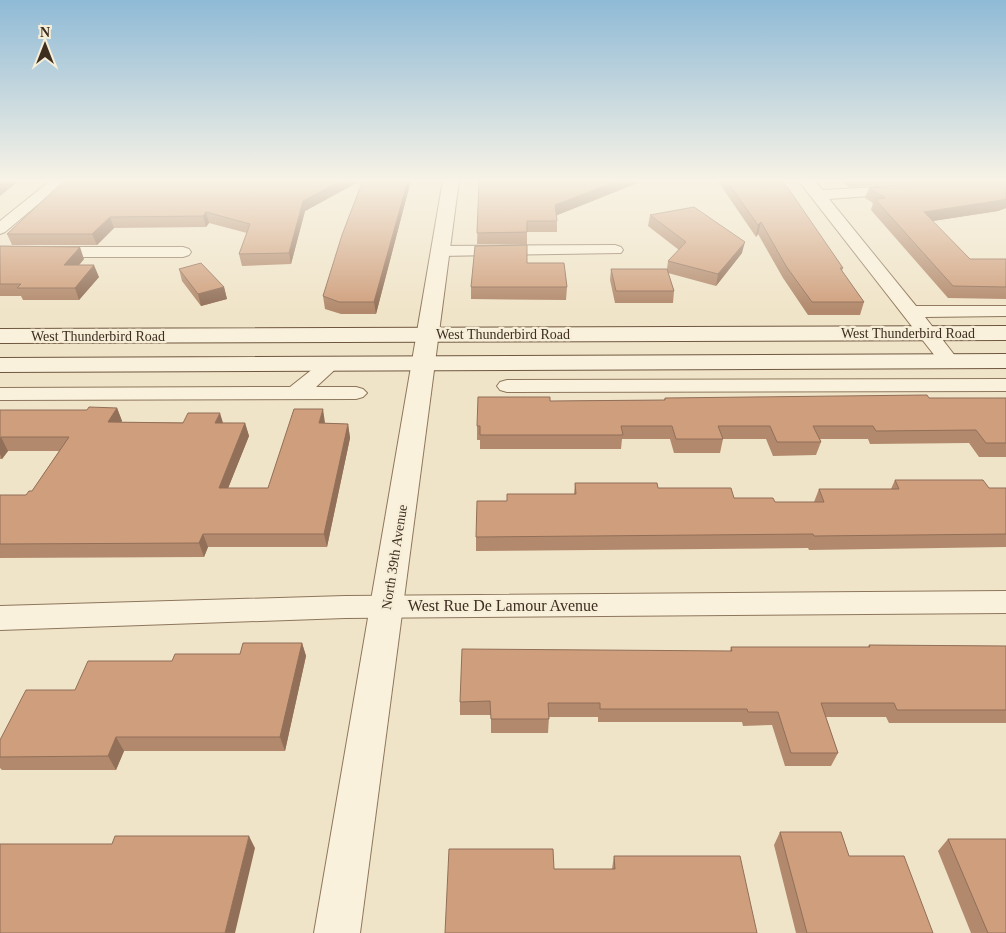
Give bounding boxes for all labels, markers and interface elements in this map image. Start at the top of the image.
north arrow [20,20,70,70]
text: N [40,25,50,40]
street label: West Thunderbird Road [841,326,975,341]
street label: West Thunderbird Road [436,327,570,342]
street label: West Thunderbird Road [31,329,165,344]
street label: North 39th Avenue [379,503,410,611]
street label: West Rue De Lamour Avenue [408,597,598,614]

